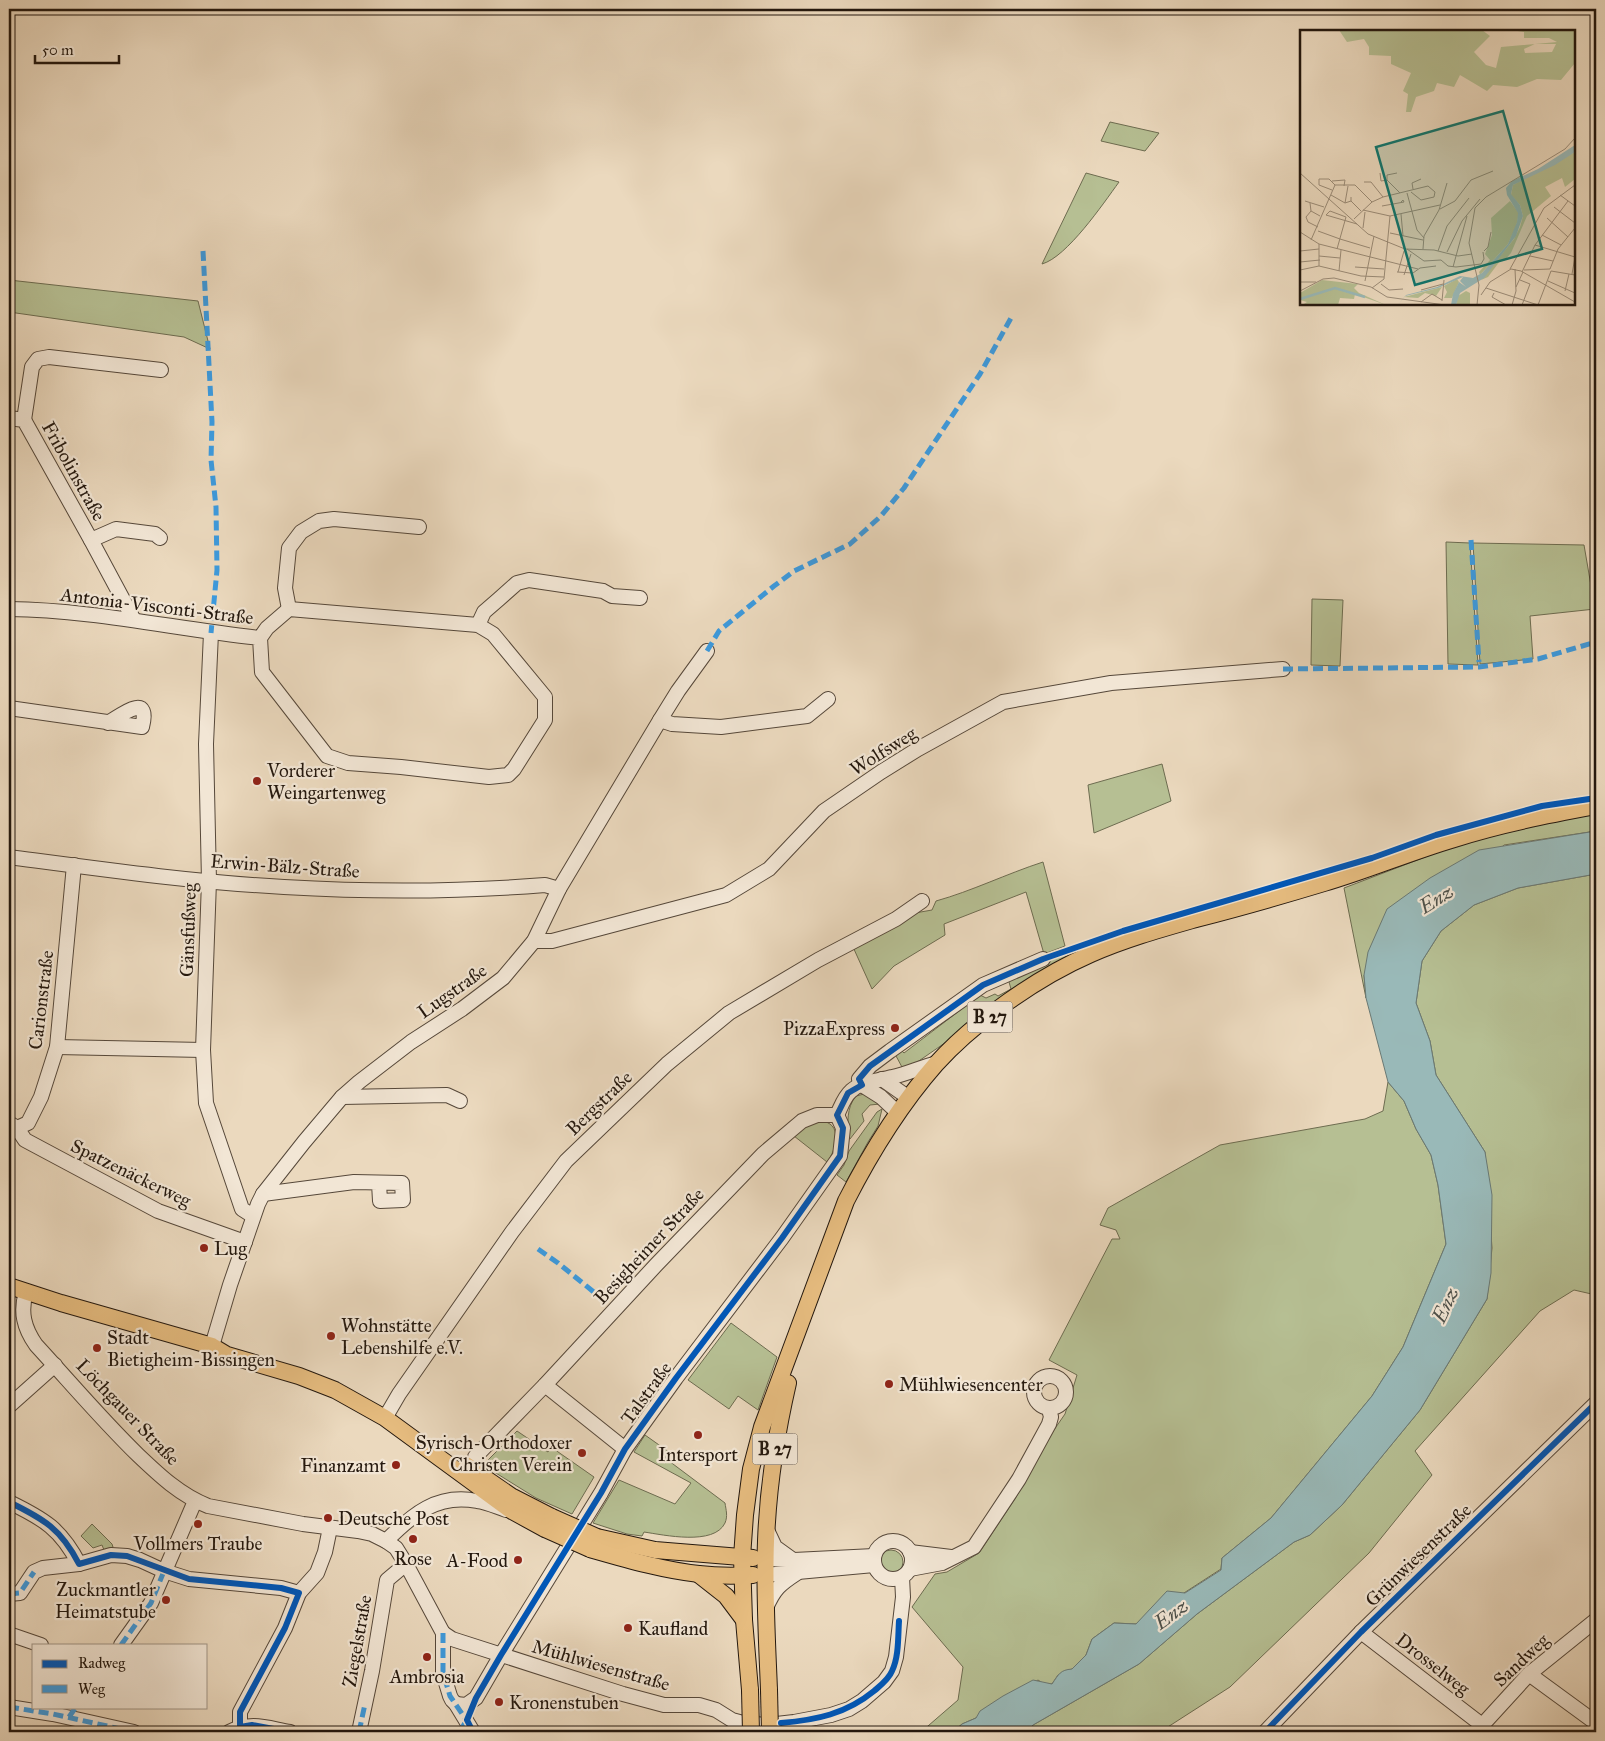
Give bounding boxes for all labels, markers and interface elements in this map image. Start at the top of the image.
inset map [1300,30,1575,305]
scale bar [35,32,119,64]
text: 50 m [42,41,74,59]
street label: Fribolinstraße [37,417,111,525]
street label: Antonia-Visconti-Straße [58,583,255,629]
street label: Wolfsweg [845,721,921,781]
place label: Vorderer Weingartenweg [266,759,386,805]
marker: Vorderer Weingartenweg [251,775,263,787]
street label: Erwin-Bälz-Straße [210,849,360,883]
water label: Enz [1413,879,1458,919]
street label: Gänsfußweg [175,882,202,978]
street label: Carionstraße [24,949,59,1051]
street label: Lugstraße [413,959,492,1024]
road number: B 27 [968,1002,1012,1032]
place label: PizzaExpress [783,1017,885,1040]
marker: PizzaExpress [889,1022,901,1034]
street label: Bergstraße [561,1066,638,1141]
street label: Spatzenäckerweg [67,1134,195,1213]
street label: Besigheimer Straße [589,1183,710,1310]
place label: Lug [214,1237,247,1261]
marker: Lug [198,1242,210,1254]
water label: Enz [1426,1283,1464,1328]
place label: Wohnstätte Lebenshilfe e.V. [341,1314,463,1359]
place label: Stadt Bietigheim-Bissingen [107,1326,275,1372]
marker: Wohnstätte Lebenshilfe e.V. [325,1330,337,1342]
marker: Stadt Bietigheim-Bissingen [91,1342,103,1354]
street label: Löchgauer Straße [71,1354,185,1471]
street label: Talstraße [616,1357,676,1429]
place label: Mühlwiesencenter [899,1373,1043,1396]
marker: Mühlwiesencenter [883,1378,895,1390]
marker: Intersport [692,1429,704,1441]
place label: Syrisch-Orthodoxer Christen Verein [416,1431,573,1476]
road number: B 27 [752,1434,798,1465]
place label: Intersport [658,1443,738,1466]
marker: Syrisch-Orthodoxer Christen Verein [576,1447,588,1459]
place label: Finanzamt [300,1454,386,1477]
marker: Finanzamt [390,1459,402,1471]
street label: Grünwiesenstraße [1360,1499,1476,1611]
place label: Deutsche Post [338,1507,449,1530]
marker: Deutsche Post [322,1512,334,1524]
marker: Vollmers Traube [192,1518,204,1530]
place label: Vollmers Traube [133,1532,262,1555]
marker: Rose [407,1533,419,1545]
place label: Rose [394,1547,432,1570]
place label: A-Food [445,1549,508,1572]
marker: A-Food [512,1554,524,1566]
place label: Zuckmantler Heimatstube [55,1578,157,1623]
street label: Ziegelstraße [338,1593,377,1689]
marker: Zuckmantler Heimatstube [160,1594,172,1606]
water label: Enz [1148,1594,1193,1635]
place label: Kaufland [638,1617,709,1640]
marker: Kaufland [622,1622,634,1634]
street label: Drosselweg [1391,1628,1475,1701]
street label: Sandweg [1488,1628,1554,1692]
street label: Mühlwiesenstraße [529,1634,673,1696]
legend [32,1644,208,1708]
marker: Ambrosia [421,1651,433,1663]
text: Radweg [78,1654,126,1672]
place label: Ambrosia [389,1665,465,1688]
text: Weg [78,1680,106,1698]
place label: Kronenstuben [509,1691,619,1714]
marker: Kronenstuben [493,1696,505,1708]

